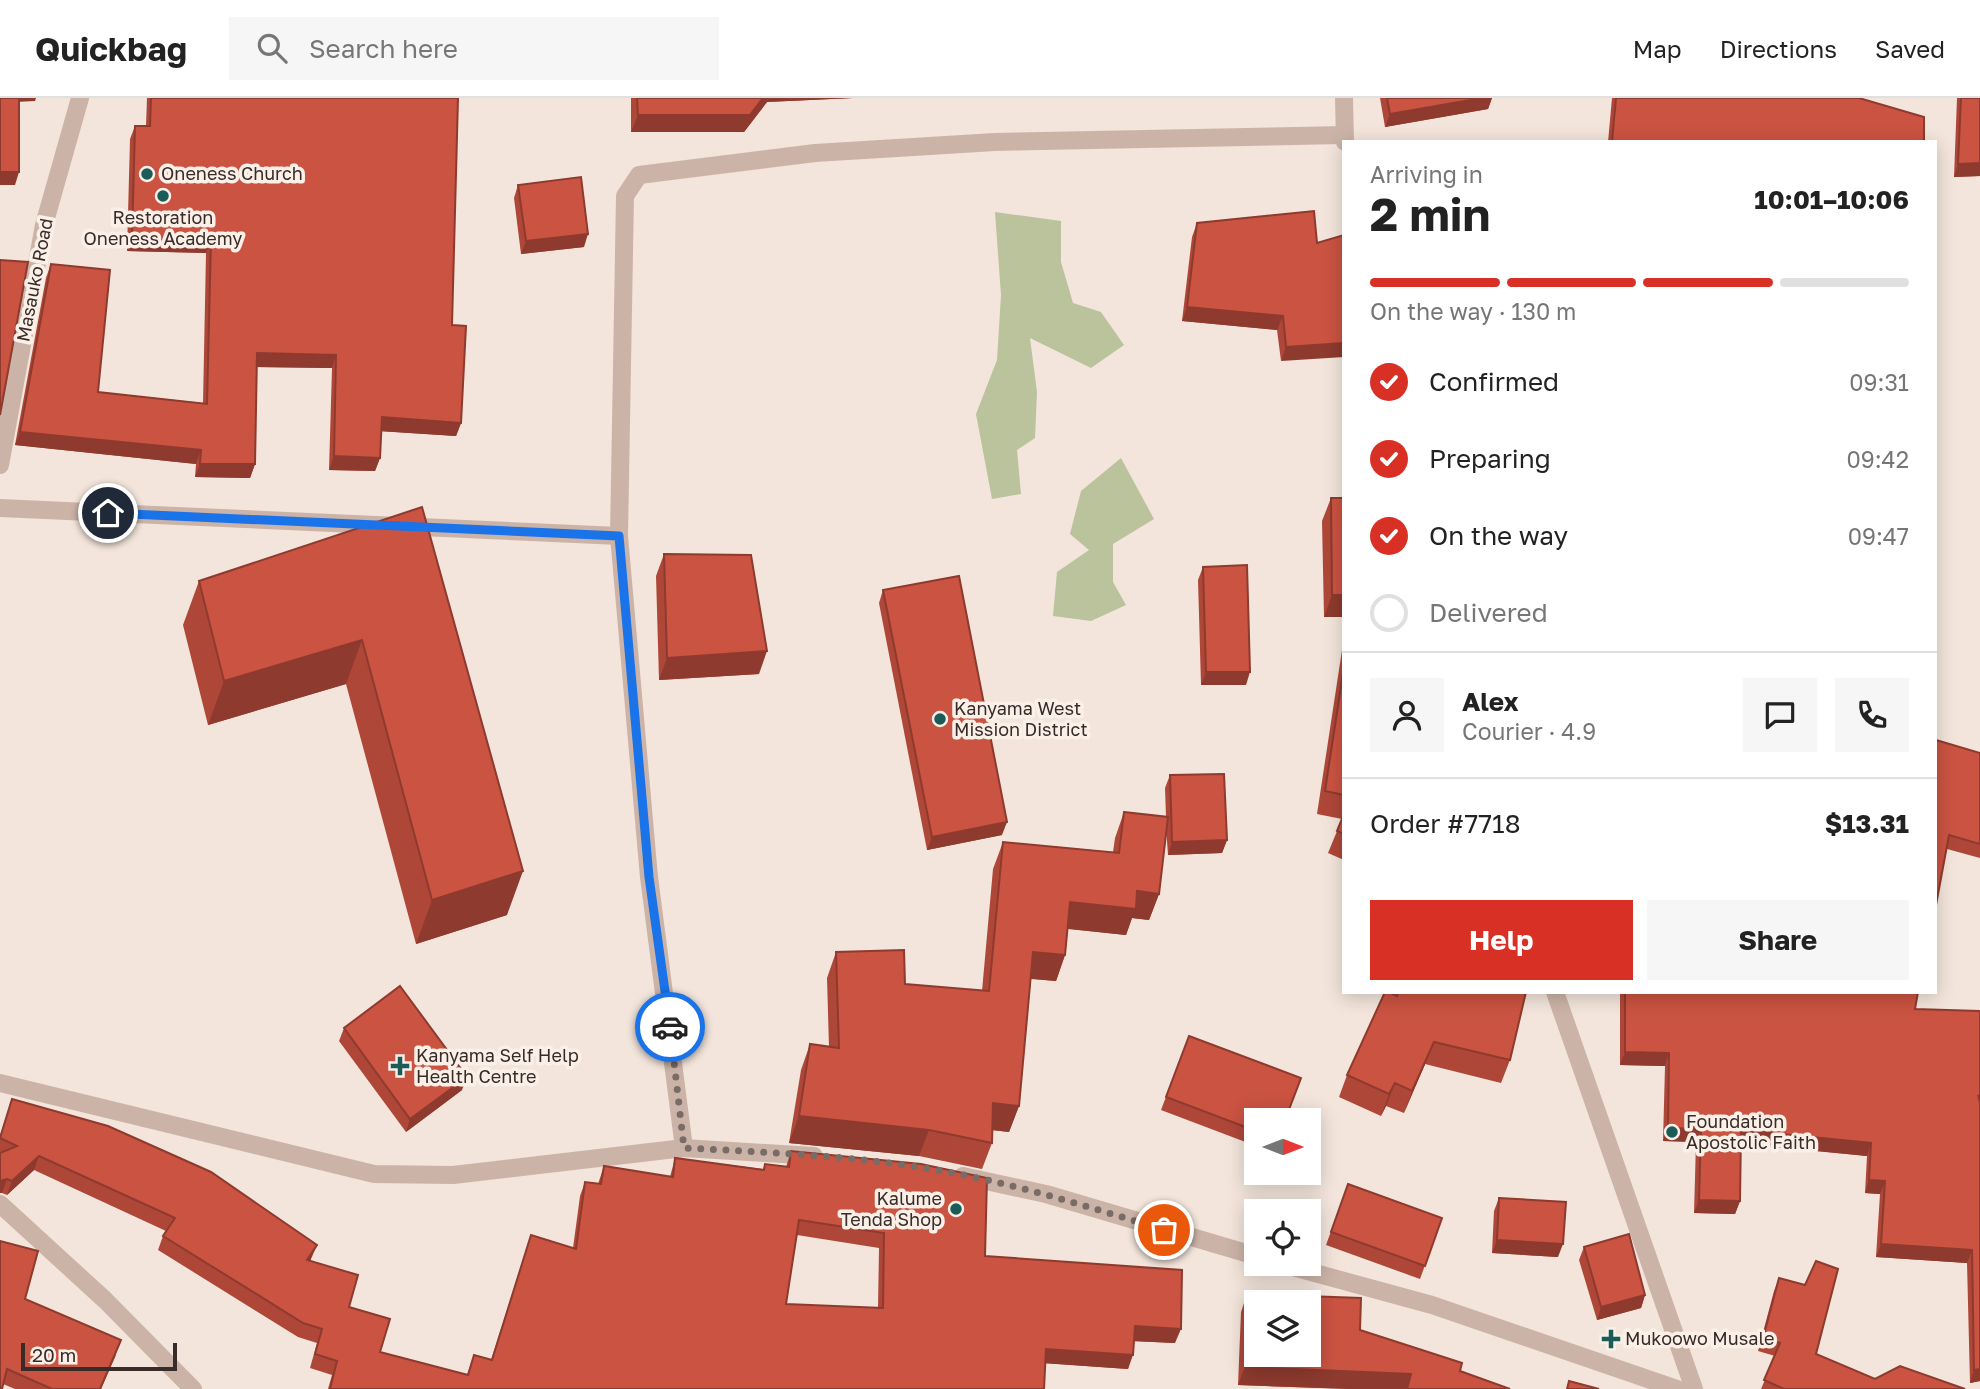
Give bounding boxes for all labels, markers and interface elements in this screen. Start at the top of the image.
search box [229,17,719,80]
text: Quickbag [35,29,187,68]
icon: search [253,29,291,67]
text: Search here [309,33,458,64]
text: Map [1633,34,1682,63]
text: Directions [1720,34,1837,63]
text: Saved [1875,34,1945,63]
text: Arriving in [1370,160,1483,188]
place label: Oneness Church [161,162,303,184]
marker: Oneness Church [139,166,155,182]
text: 10:01–10:06 [1754,184,1909,215]
text: 2 min [1370,186,1490,241]
marker: Restoration Oneness Academy [155,188,171,204]
place label: Restoration Oneness Academy [84,206,242,249]
street label: Masauko Road [11,216,57,343]
text: On the way · 130 m [1370,297,1576,325]
icon: check [1370,363,1408,401]
text: Confirmed [1429,366,1559,397]
text: 09:31 [1849,368,1909,396]
icon: check [1370,440,1408,478]
text: Preparing [1429,443,1551,474]
text: 09:42 [1847,445,1909,473]
pin [78,483,138,543]
icon: home [89,494,127,532]
icon: check [1370,517,1408,555]
text: On the way [1429,520,1568,551]
text: 09:47 [1848,522,1909,550]
text: Delivered [1429,597,1548,628]
button: person [1370,678,1444,752]
button: chat [1743,678,1817,752]
button: phone [1835,678,1909,752]
text: Alex [1462,686,1519,717]
place label: Kanyama West Mission District [954,697,1088,740]
marker: Kanyama West Mission District [932,711,948,727]
text: Courier · 4.9 [1462,717,1596,745]
text: Order #7718 [1370,808,1521,839]
text: $13.31 [1825,808,1909,839]
button: Help [1370,900,1633,980]
button: Share [1647,900,1909,980]
courier [635,992,705,1062]
icon: car [651,1008,689,1046]
place label: Kanyama Self Help Health Centre [416,1044,579,1087]
marker: Kanyama Self Help Health Centre [390,1056,410,1076]
north arrow [1244,1108,1321,1185]
map controls [1244,1108,1321,1367]
place label: Foundation Apostolic Faith [1686,1110,1816,1153]
marker: Foundation Apostolic Faith [1664,1124,1680,1140]
place label: Kalume Tenda Shop [841,1187,942,1230]
button: locate [1244,1199,1321,1276]
pin [1134,1200,1194,1260]
marker: Kalume Tenda Shop [948,1201,964,1217]
icon: bag [1145,1211,1183,1249]
button: layers [1244,1290,1321,1367]
place label: Mukoowo Musale [1625,1327,1774,1349]
marker: Mukoowo Musale [1603,1331,1619,1347]
scale bar [21,1340,177,1372]
text: 20 m [32,1343,76,1366]

